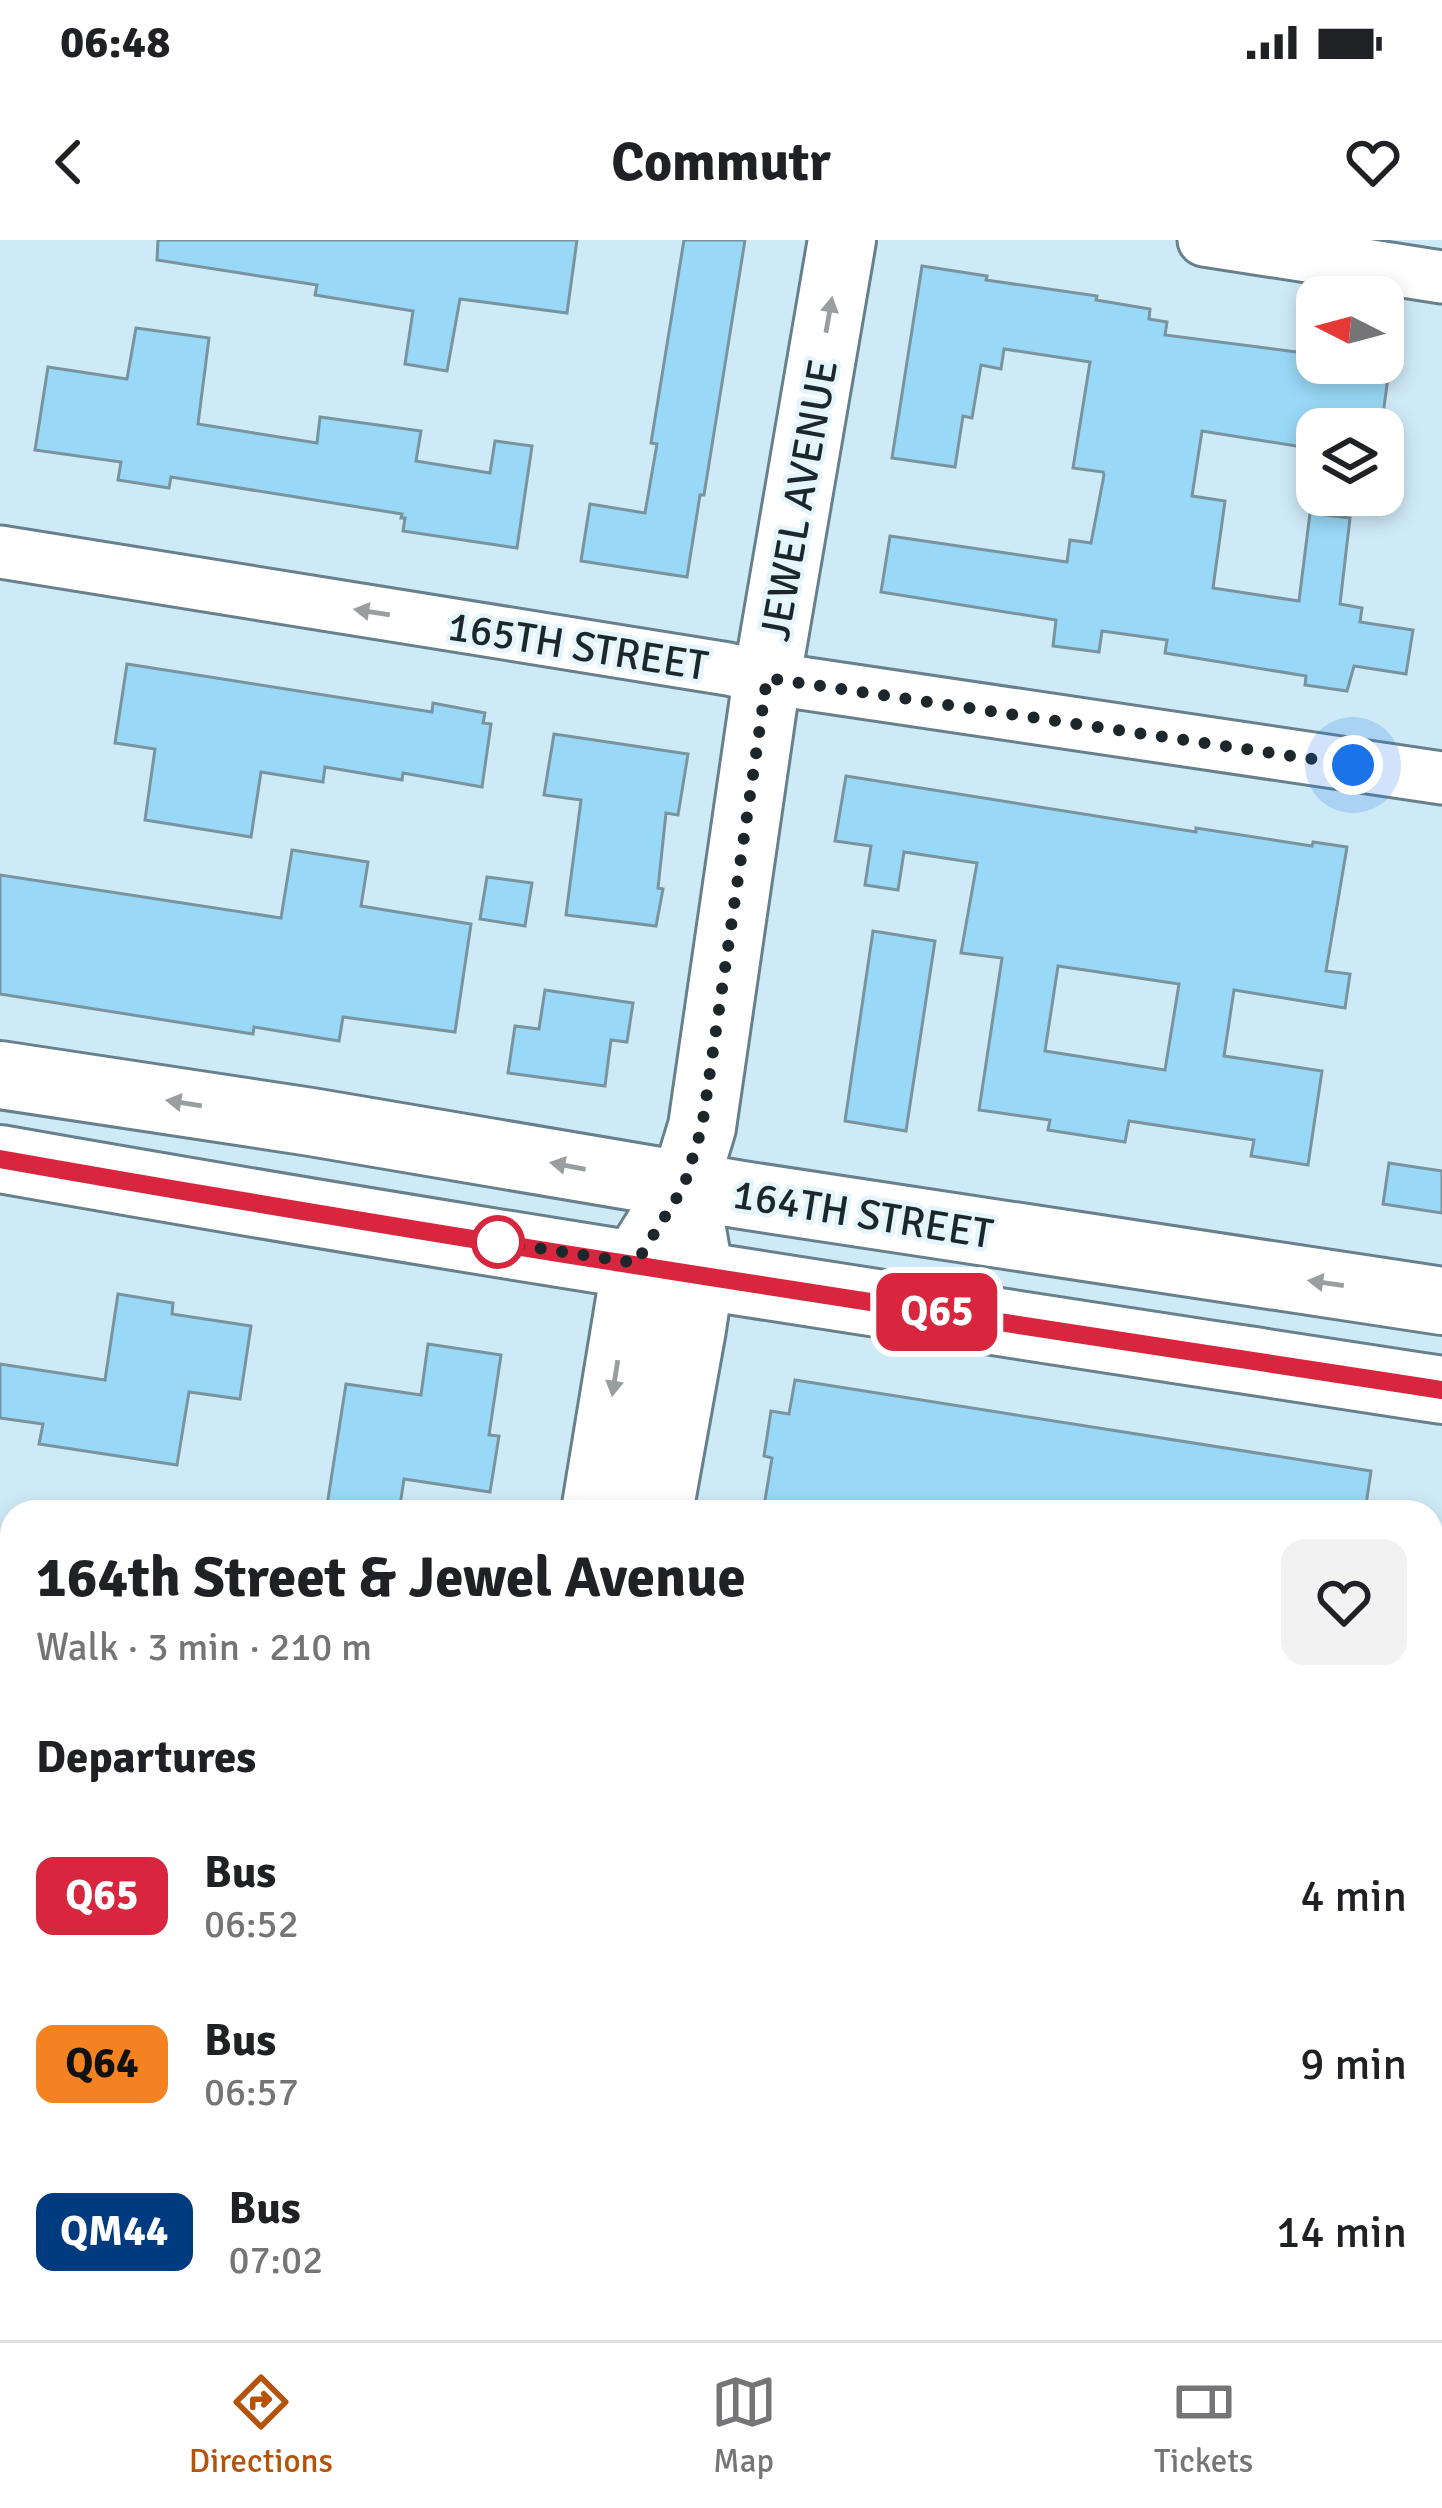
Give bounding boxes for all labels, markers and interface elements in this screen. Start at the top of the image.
text: 06:48 [60,15,170,70]
icon: back [36,129,102,195]
text: Commutr [611,129,831,196]
icon: heart [1340,129,1406,195]
north arrow [1296,276,1404,384]
map controls [1296,276,1404,516]
one-way arrow [821,295,839,333]
street label: JEWEL AVENUE [750,356,849,645]
button: layers [1296,408,1404,516]
street label: 165TH STREET [444,601,712,692]
one-way arrow [353,602,390,621]
your location [1323,735,1383,795]
one-way arrow [164,1093,202,1111]
one-way arrow [549,1156,587,1175]
street label: 164TH STREET [729,1169,997,1260]
unlabelled marker [473,1217,523,1267]
line badge: Q65 [868,1273,1006,1351]
one-way arrow [1307,1274,1345,1292]
text: Q65 [900,1286,974,1337]
one-way arrow [606,1360,624,1398]
button: heart [1281,1539,1407,1665]
text: 164th Street & Jewel Avenue [36,1542,746,1613]
text: Walk · 3 min · 210 m [36,1623,372,1671]
text: Departures [36,1730,256,1785]
text: Bus [204,1845,276,1900]
text: 4 min [1300,1869,1407,1924]
text: Q65 [65,1870,139,1921]
text: 06:52 [204,1900,299,1948]
text: Bus [204,2013,276,2068]
text: 9 min [1300,2037,1407,2092]
text: Q64 [65,2038,139,2089]
text: 06:57 [204,2068,299,2116]
text: Bus [229,2181,301,2236]
text: 14 min [1276,2205,1407,2260]
text: QM44 [60,2206,169,2257]
text: 07:02 [229,2236,323,2284]
tab: Directions [189,2369,333,2482]
tab: Map [711,2369,777,2482]
tab: Tickets [1154,2369,1253,2482]

